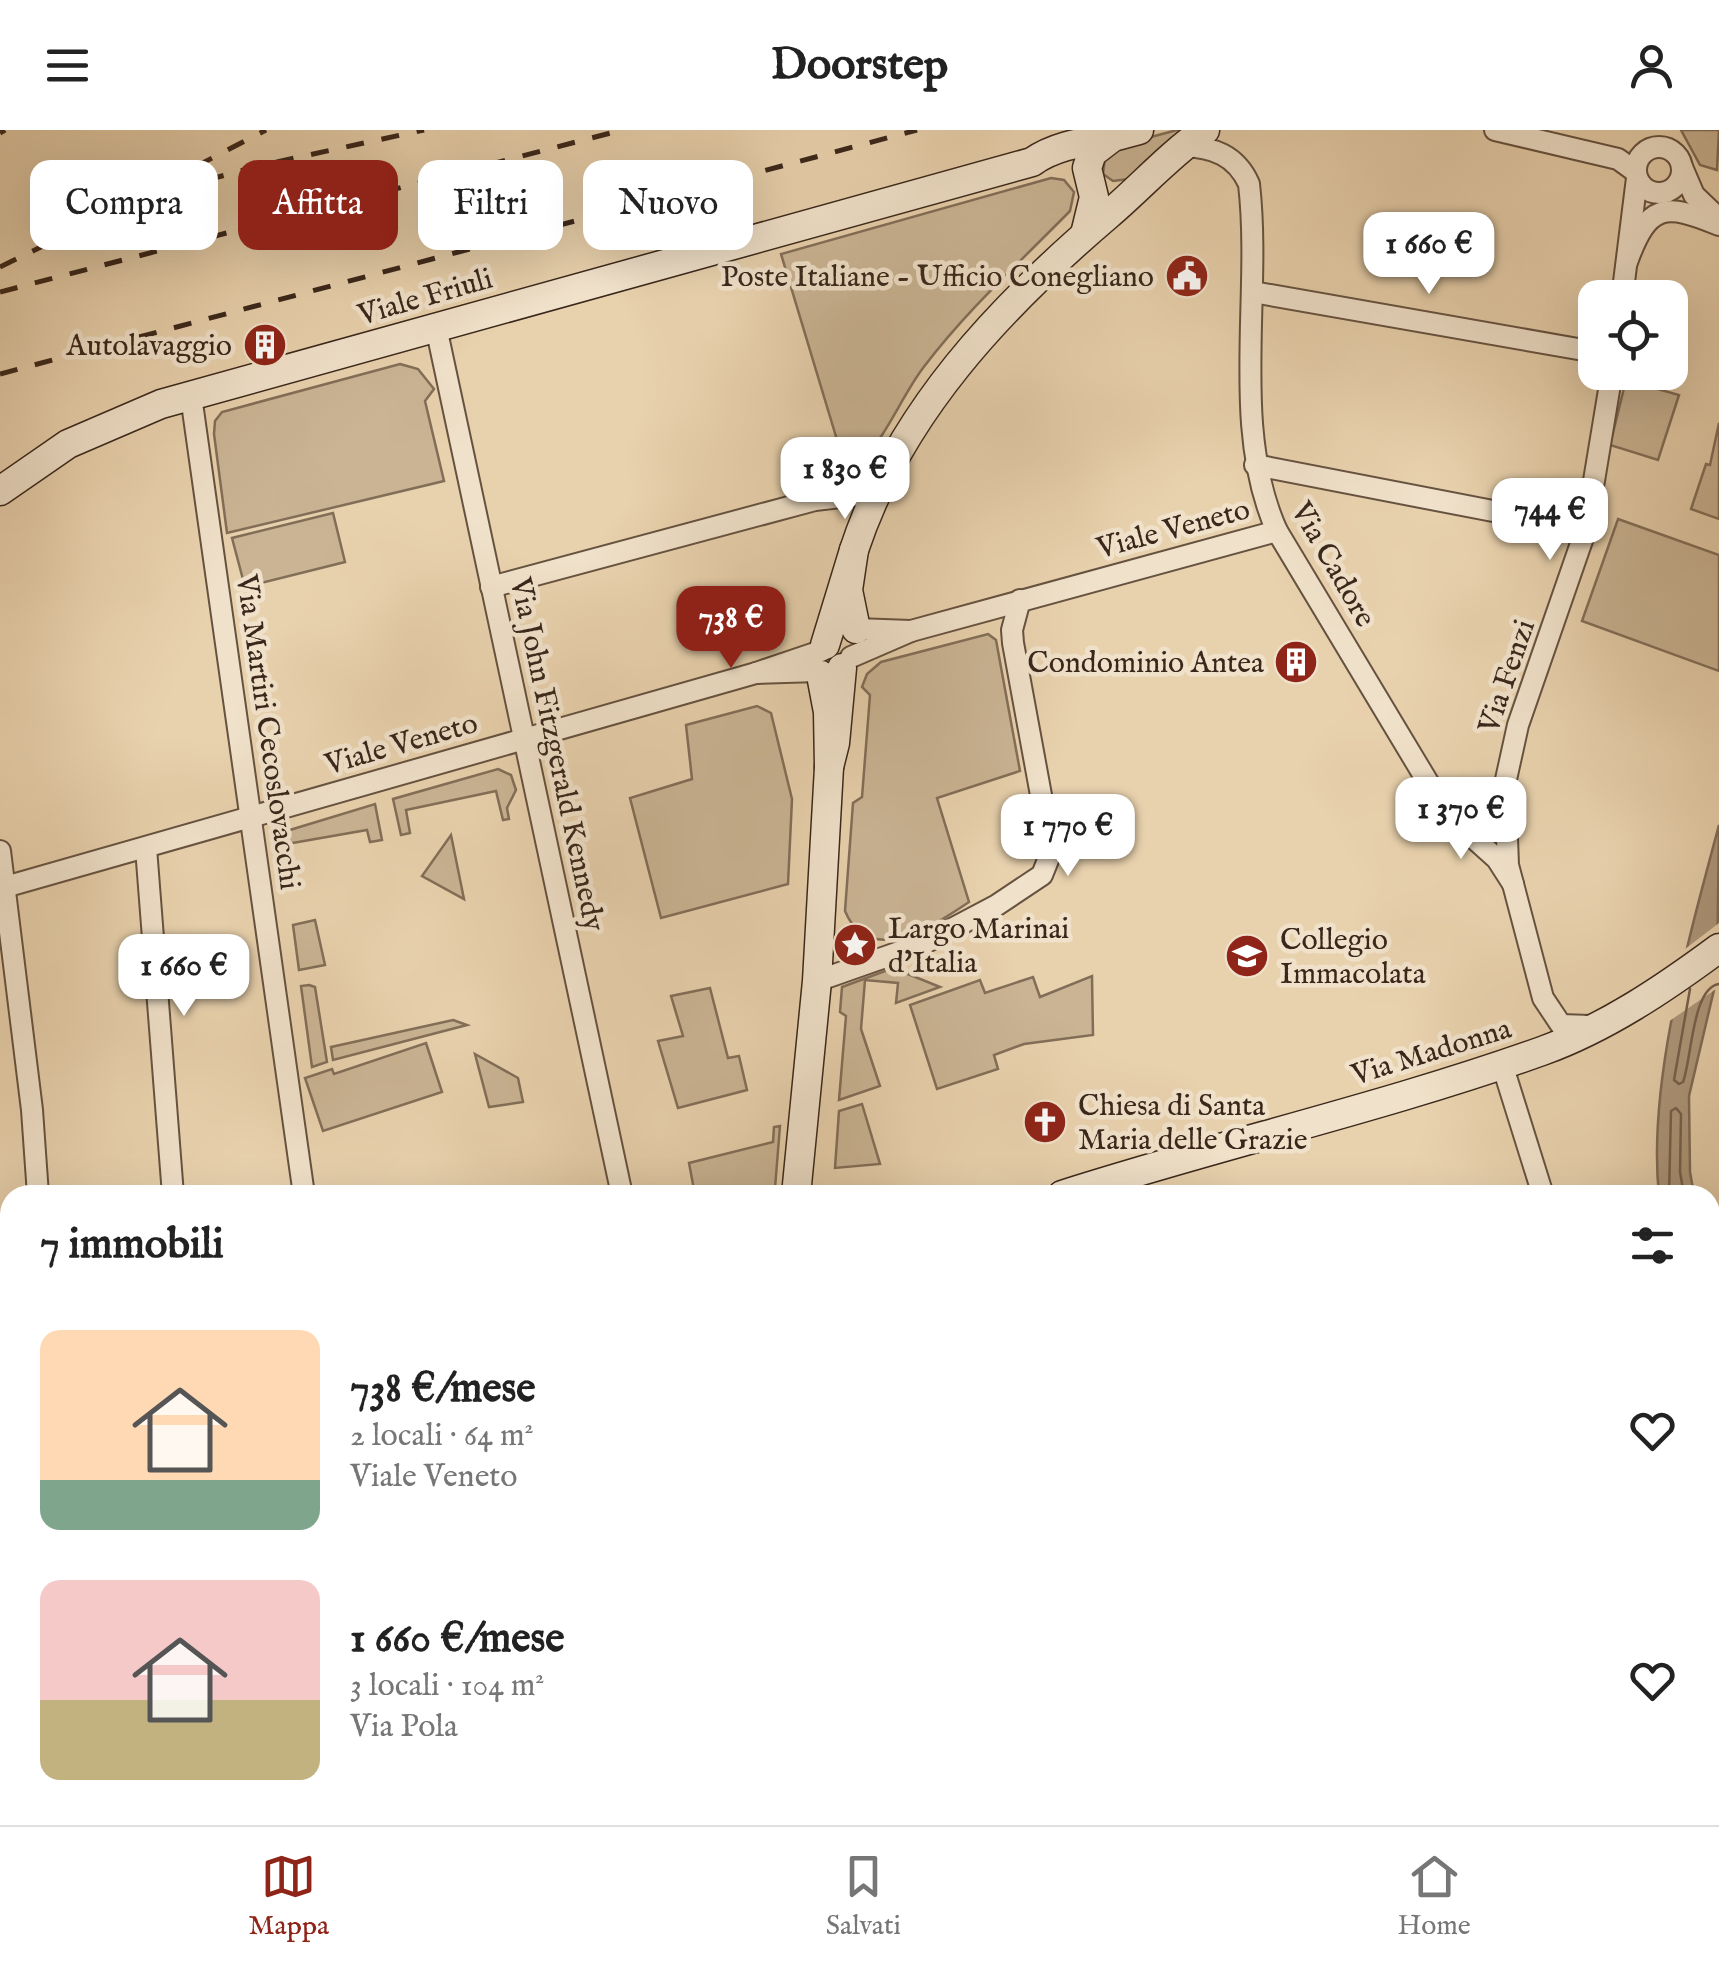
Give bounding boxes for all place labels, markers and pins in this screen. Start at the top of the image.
pin: 1 660 € [1337,212,1521,297]
public building icon: Poste Italiane - Ufficio Conegliano [1164,253,1210,299]
place label: Poste Italiane - Ufficio Conegliano [721,259,1154,297]
building icon: Autolavaggio [242,322,288,368]
place label: Autolavaggio [65,328,232,366]
pin: 1 830 € [753,437,937,522]
pin: 744 € [1480,478,1620,563]
pin: 738 € [661,586,801,671]
building icon: Condominio Antea [1273,639,1319,685]
place label: Condominio Antea [1027,645,1264,683]
pin: 1 370 € [1369,777,1553,862]
pin: 1 770 € [976,794,1160,879]
place label: Largo Marinai d'Italia [888,911,1069,983]
place icon: Largo Marinai d'Italia [832,922,878,968]
place label: Collegio Immacolata [1280,922,1426,994]
school or university icon: Collegio Immacolata [1224,933,1270,979]
pin: 1 660 € [92,934,276,1019]
place label: Chiesa di Santa Maria delle Grazie [1078,1088,1307,1160]
church icon: Chiesa di Santa Maria delle Grazie [1022,1099,1068,1145]

